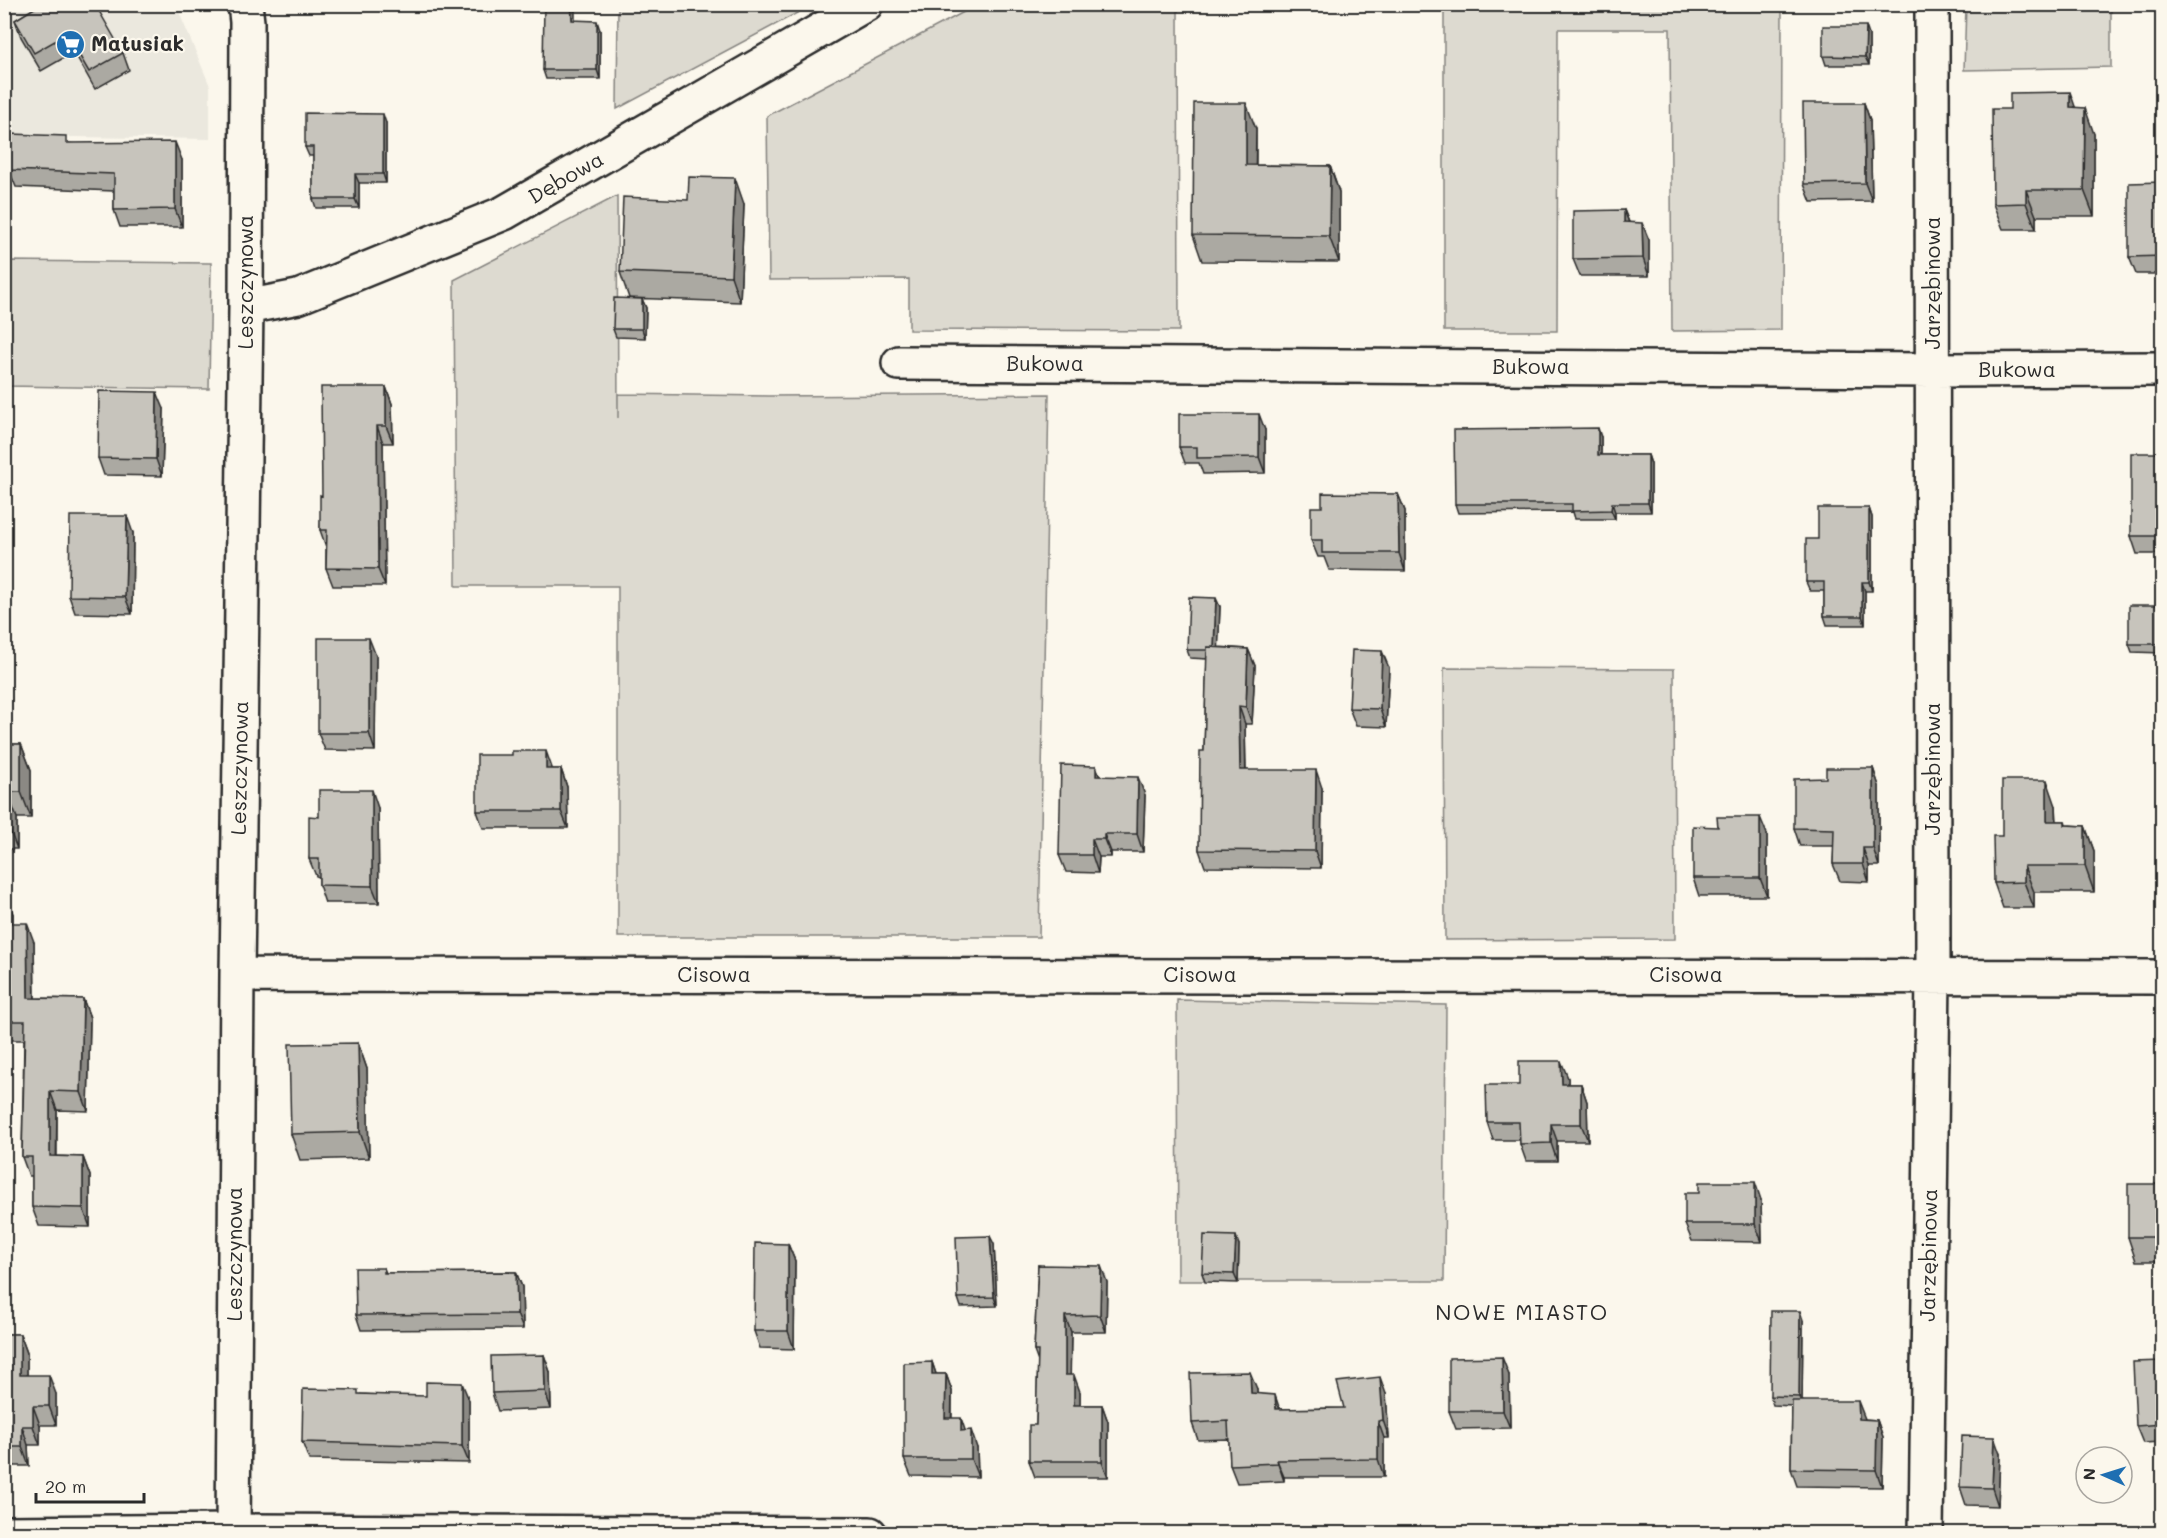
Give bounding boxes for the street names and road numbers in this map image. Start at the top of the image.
street label: Dębowa [523,144,608,209]
street label: Leszczynowa [231,215,258,349]
street label: Jarzębinowa [1918,216,1945,350]
street label: Bukowa [1006,349,1084,376]
street label: Bukowa [1492,352,1570,379]
street label: Bukowa [1978,355,2056,382]
street label: Leszczynowa [224,701,253,835]
street label: Jarzębinowa [1918,702,1945,836]
street label: Cisowa [677,960,751,987]
street label: Cisowa [1163,960,1237,987]
street label: Cisowa [1649,960,1723,987]
street label: Leszczynowa [220,1187,247,1321]
street label: Jarzębinowa [1913,1188,1942,1322]

